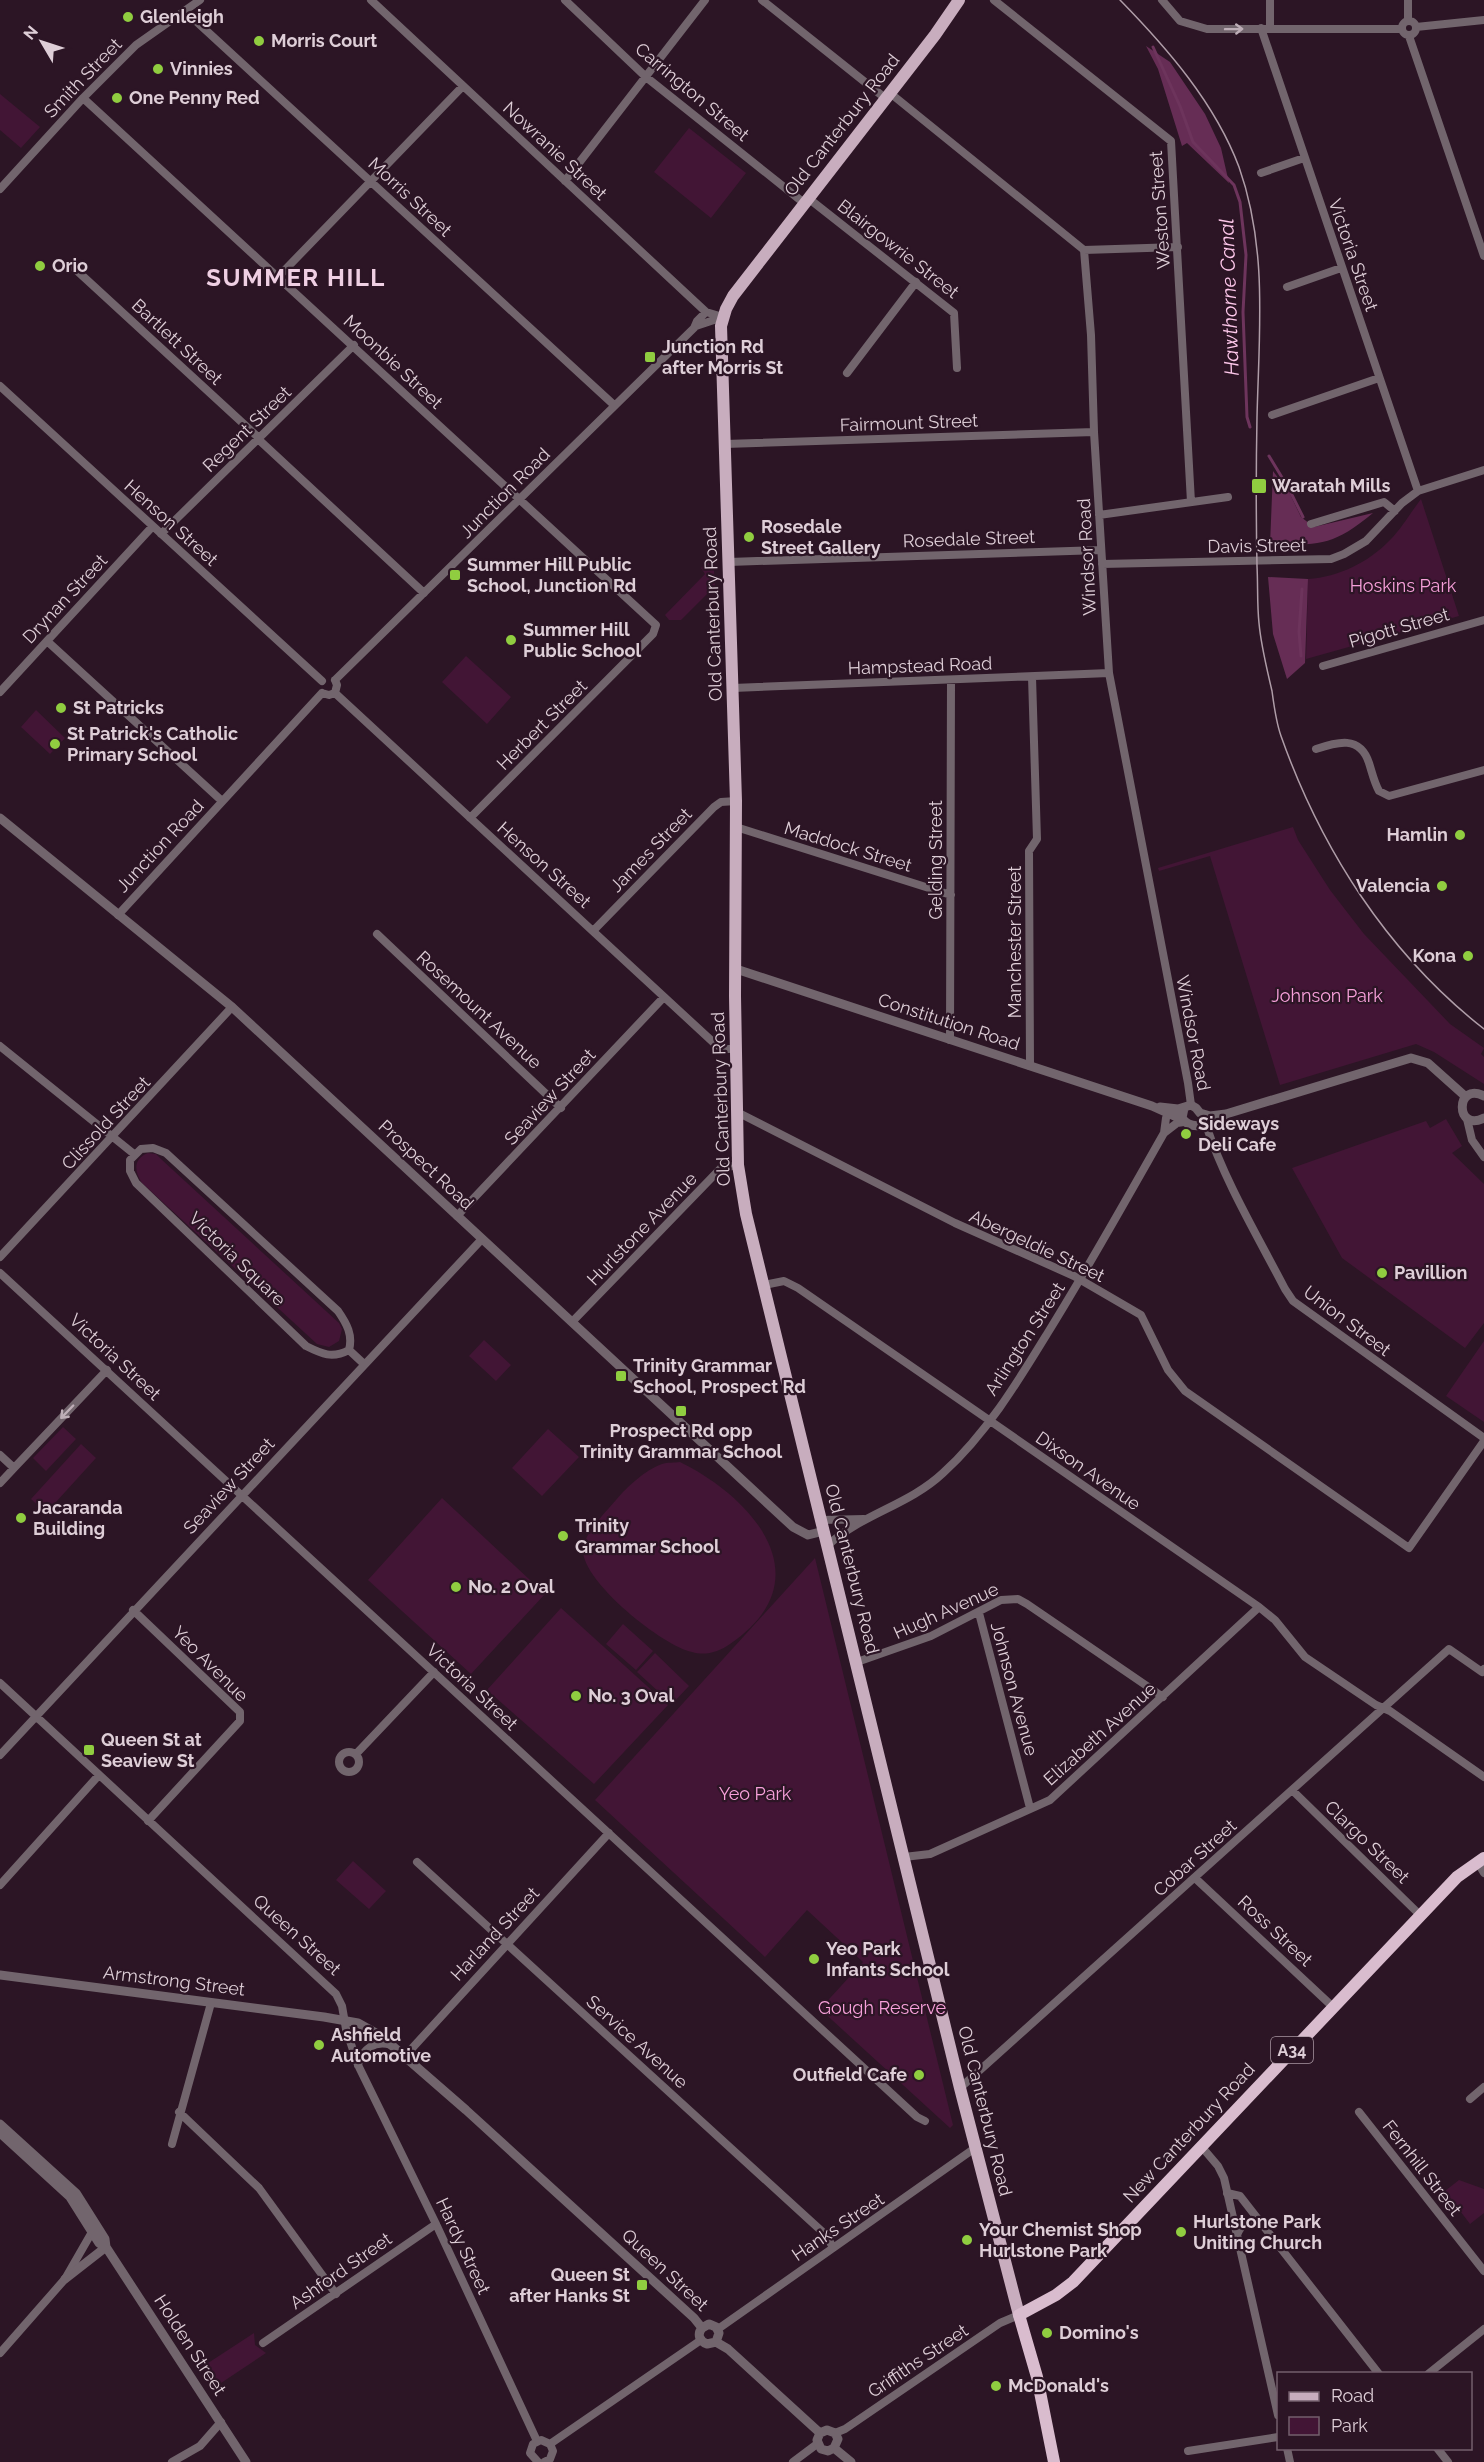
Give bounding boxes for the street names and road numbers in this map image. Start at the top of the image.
street label: Smith Street [40,34,126,122]
street label: Carrington Street [631,38,753,145]
street label: Old Canterbury Road [780,49,904,200]
street label: Nowranie Street [499,97,612,204]
street label: Weston Street [1145,150,1174,270]
street label: Morris Street [364,153,456,240]
street label: Blairgowrie Street [833,195,963,302]
street label: Victoria Street [1324,196,1382,314]
street label: Bartlett Street [128,294,227,389]
street label: Moonbie Street [340,310,447,413]
street label: Regent Street [198,381,295,476]
street label: Fairmount Street [839,410,978,435]
street label: Junction Road [455,443,554,542]
street label: Henson Street [120,475,222,570]
street label: Windsor Road [1073,498,1100,616]
street label: Old Canterbury Road [699,526,726,702]
street label: Rosedale Street [902,526,1036,551]
street label: Davis Street [1207,534,1307,557]
street label: Drynan Street [18,550,111,648]
street label: Pigott Street [1346,603,1451,652]
street label: Hampstead Road [847,652,993,679]
street label: Herbert Street [492,675,591,774]
street label: Junction Road [112,795,208,896]
street label: Gelding Street [925,800,946,920]
street label: James Street [605,803,696,896]
street label: Henson Street [493,817,595,912]
street label: Maddock Street [782,817,915,876]
street label: Manchester Street [1004,866,1025,1018]
street label: Rosemount Avenue [413,946,546,1073]
street label: Windsor Road [1172,973,1215,1093]
street label: Constitution Road [876,989,1023,1054]
street label: Old Canterbury Road [707,1011,734,1187]
street label: Seaview Street [500,1044,599,1149]
street label: Clissold Street [57,1072,154,1174]
street label: Prospect Road [375,1115,478,1214]
street label: Hurlstone Avenue [582,1168,701,1289]
street label: Abergeldie Street [966,1205,1108,1286]
street label: Victoria Square [185,1207,290,1310]
street label: Arlington Street [980,1278,1069,1399]
street label: Union Street [1300,1281,1395,1360]
street label: Victoria Street [65,1309,165,1404]
street label: Dixson Avenue [1032,1427,1145,1515]
street label: Seaview Street [179,1433,278,1538]
street label: Old Canterbury Road [821,1482,884,1656]
street label: Hugh Avenue [890,1578,1002,1643]
street label: Johnson Avenue [987,1620,1043,1758]
street label: Yeo Avenue [168,1621,253,1706]
street label: Victoria Street [422,1639,522,1734]
street label: Elizabeth Avenue [1039,1677,1160,1790]
street label: Clargo Street [1321,1796,1414,1887]
street label: Cobar Street [1149,1815,1240,1900]
street label: Harland Street [446,1883,543,1985]
street label: Queen Street [249,1890,345,1979]
street label: Ross Street [1234,1891,1317,1970]
street label: Armstrong Street [102,1961,246,2000]
street label: Service Avenue [582,1991,693,2093]
street label: Old Canterbury Road [954,2024,1017,2198]
road number: A34 [1271,2037,1313,2063]
street label: New Canterbury Road [1118,2058,1259,2207]
street label: Fernhill Street [1379,2116,1466,2220]
street label: Hanks Street [788,2188,888,2265]
street label: Hardy Street [432,2194,495,2297]
street label: Queen Street [618,2224,713,2315]
street label: Ashford Street [286,2228,396,2313]
street label: Holden Street [150,2291,231,2399]
street label: Griffiths Street [864,2319,972,2402]

